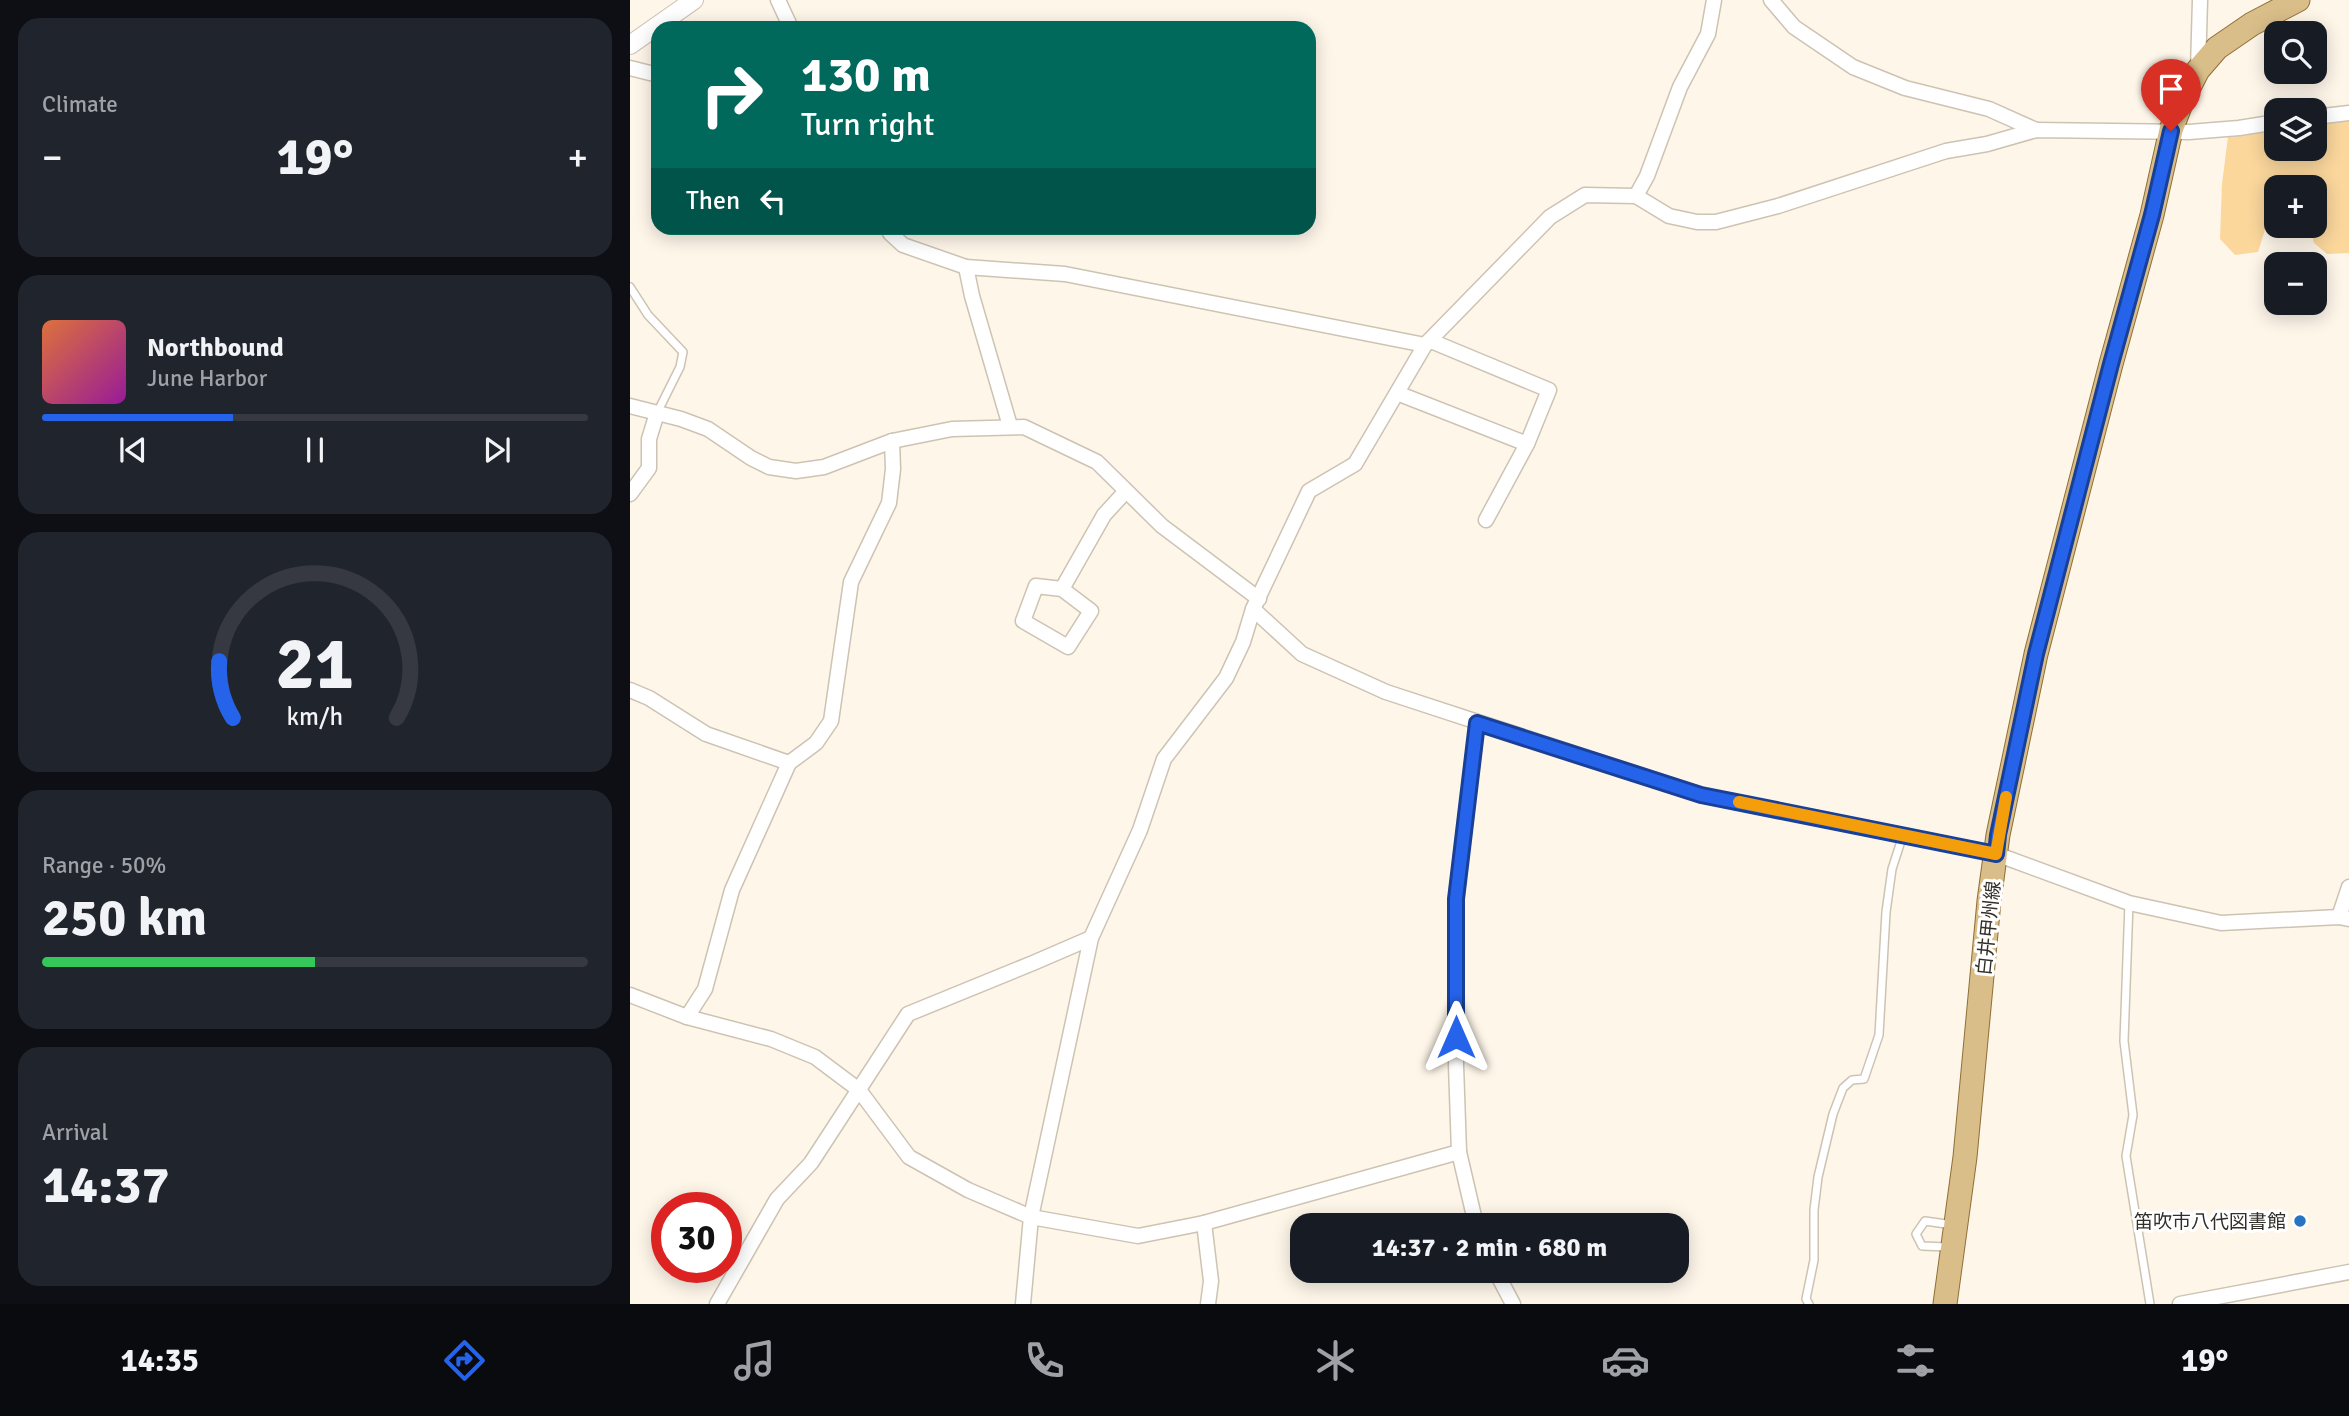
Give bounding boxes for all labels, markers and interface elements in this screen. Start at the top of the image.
map controls [2264,21,2327,315]
button: search [2264,21,2327,84]
text: 130 m [801,45,931,105]
icon: right [686,49,777,140]
pin [2141,59,2201,131]
icon: arrive [2152,70,2190,108]
text: Climate [42,90,118,119]
button: layers [2264,98,2327,161]
text: Turn right [801,105,934,144]
text: 19° [277,125,353,189]
text: − [42,134,63,181]
text: + [567,134,588,181]
button: + [2264,175,2327,238]
icon: left [754,182,792,220]
text: Then [686,185,740,217]
button: − [2264,252,2327,315]
text: Northbound [147,332,284,364]
text: June Harbor [147,364,267,393]
icon: previous [114,431,152,469]
icon: pause [296,431,334,469]
icon: next [478,431,516,469]
text: 21 [276,620,354,709]
text: km/h [287,701,343,732]
text: Range · 50% [42,851,166,880]
street label: 白井甲州線 [1972,880,2006,977]
text: 250 km [42,886,207,950]
position arrow [1419,1000,1493,1074]
text: Arrival [42,1118,108,1147]
text: 14:37 [42,1153,170,1217]
speed limit sign: 30 [651,1192,742,1283]
place label: 笛吹市八代図書館 [2134,1210,2286,1234]
marker: 笛吹市八代図書館 [2292,1213,2308,1229]
text: 14:37 · 2 min · 680 m [1372,1232,1607,1264]
icon: directions [440,1336,489,1385]
icon: music [730,1336,779,1385]
icon: phone [1020,1336,1069,1385]
icon: climate [1311,1336,1360,1385]
icon: car [1601,1336,1650,1385]
icon: filters [1891,1336,1940,1385]
text: 14:35 [121,1341,199,1380]
text: 19° [2181,1341,2228,1380]

